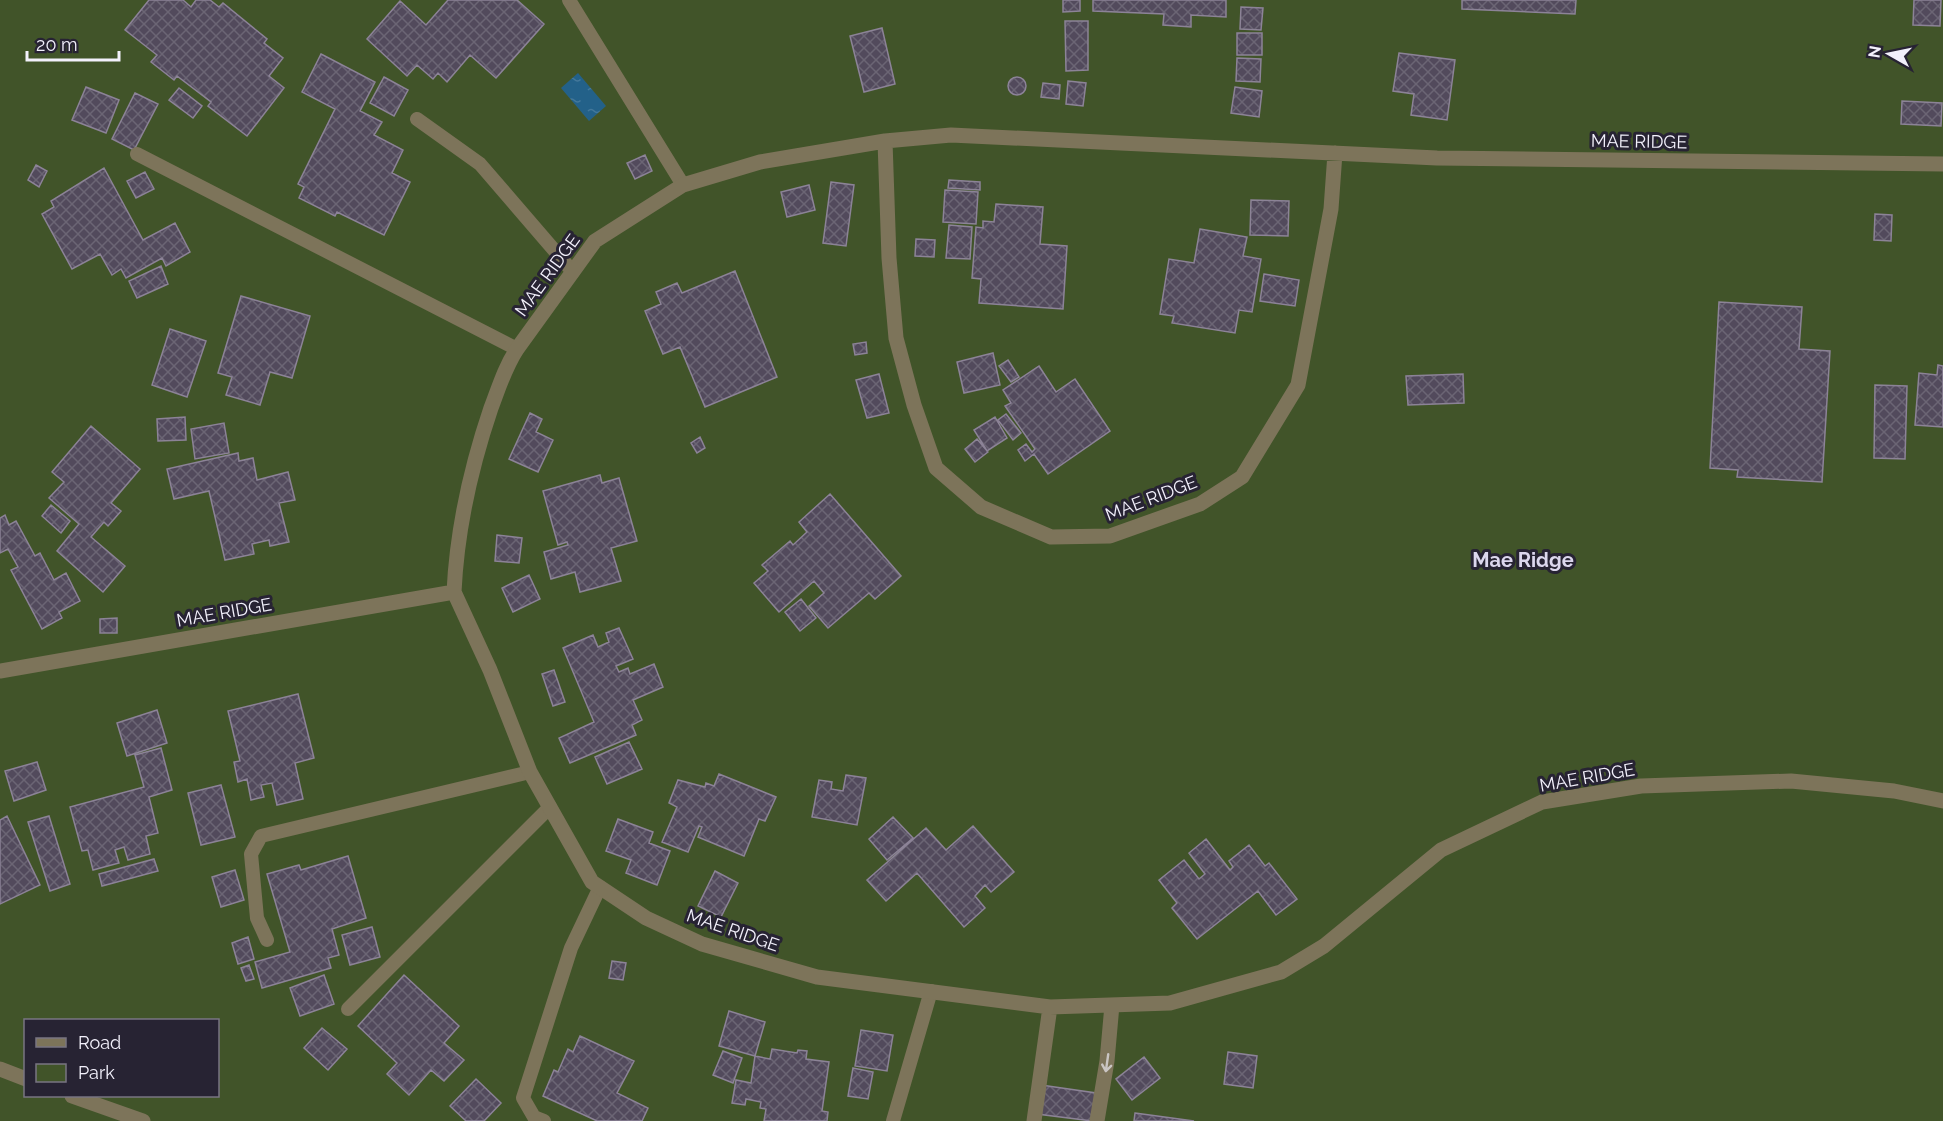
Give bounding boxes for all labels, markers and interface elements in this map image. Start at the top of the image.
scale bar [27,24,118,62]
north arrow [1859,24,1919,84]
text: 20 m [36,34,78,55]
text: N [1864,44,1885,59]
street label: MAE RIDGE [1591,130,1687,152]
street label: MAE RIDGE [510,230,584,320]
street label: MAE RIDGE [1102,471,1200,525]
district label: Mae Ridge [1472,548,1574,572]
street label: MAE RIDGE [175,593,273,631]
street label: MAE RIDGE [1538,758,1636,796]
street label: MAE RIDGE [684,904,782,956]
legend [24,1019,219,1097]
text: Road [78,1032,121,1053]
one-way arrow [1101,1053,1112,1073]
text: Park [78,1062,115,1083]

